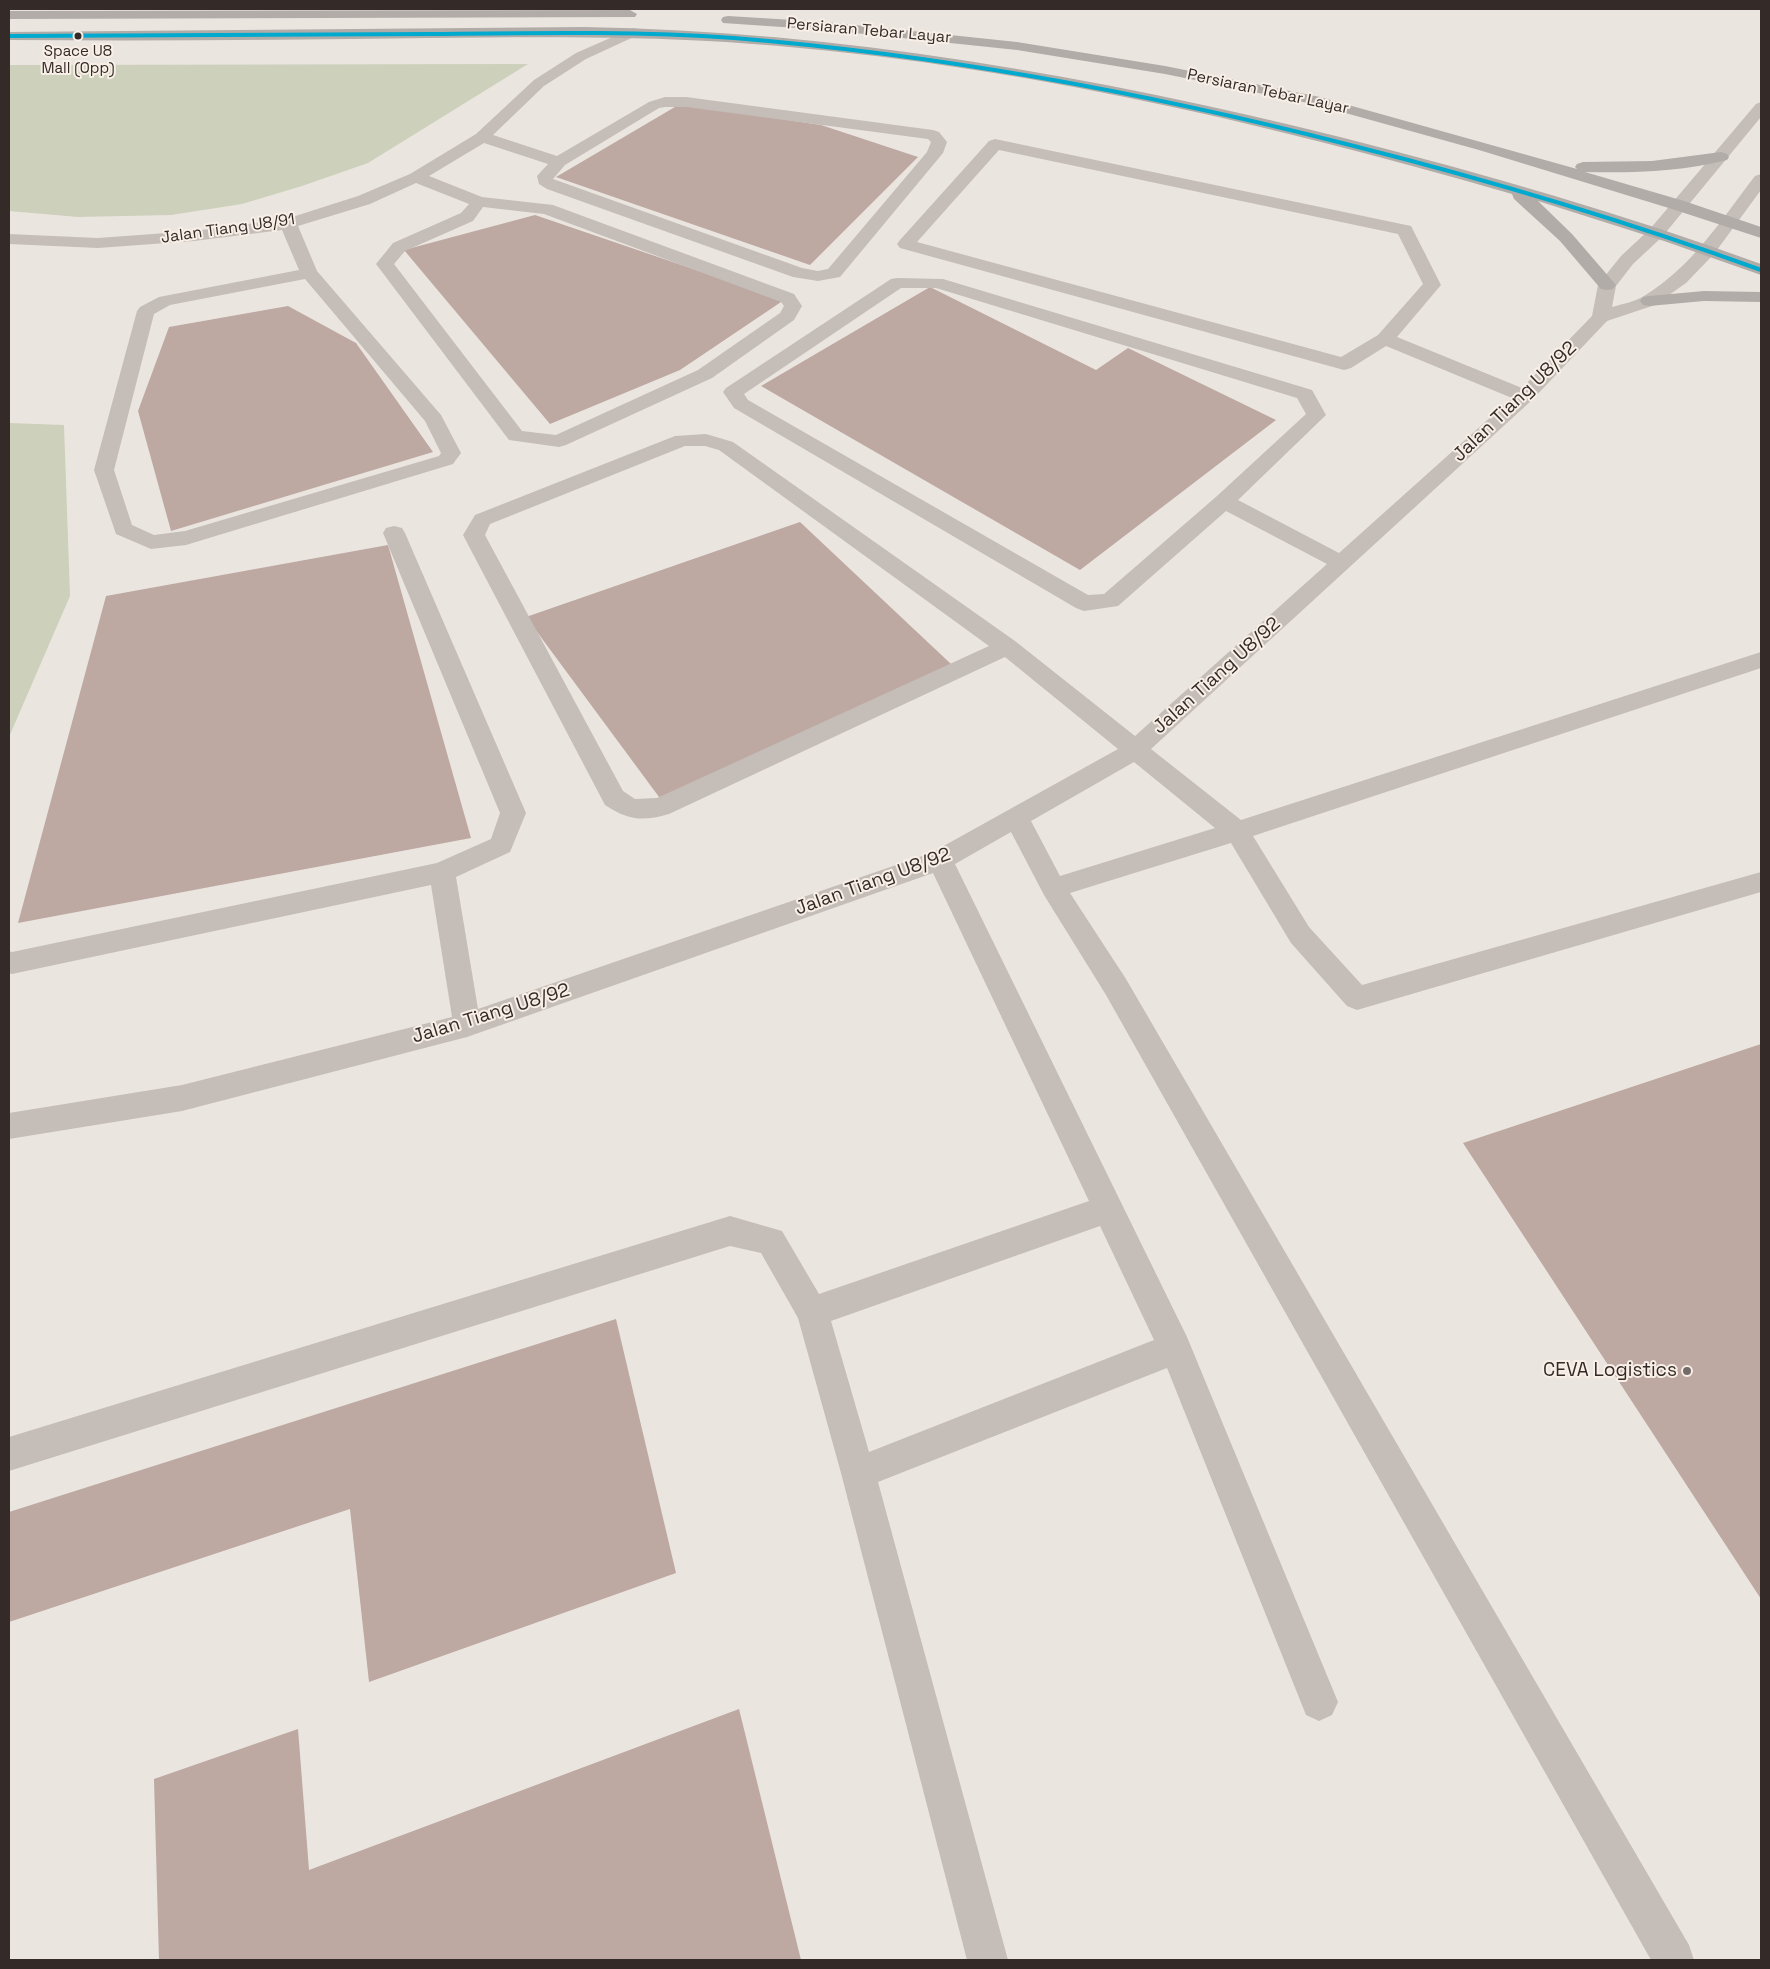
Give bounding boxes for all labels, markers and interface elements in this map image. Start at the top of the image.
street label: Persiaran Tebar Layar [786,14,952,48]
marker: Space U8 Mall (Opp) [73,31,83,41]
place label: Space U8 Mall (Opp) [41,43,115,78]
street label: Persiaran Tebar Layar [1185,65,1351,119]
street label: Jalan Tiang U8/91 [160,210,296,248]
street label: Jalan Tiang U8/92 [1448,337,1582,467]
street label: Jalan Tiang U8/92 [1149,613,1285,739]
street label: Jalan Tiang U8/92 [792,843,954,921]
street label: Jalan Tiang U8/92 [409,979,573,1049]
place label: CEVA Logistics [1543,1360,1677,1382]
marker: CEVA Logistics [1681,1365,1693,1377]

